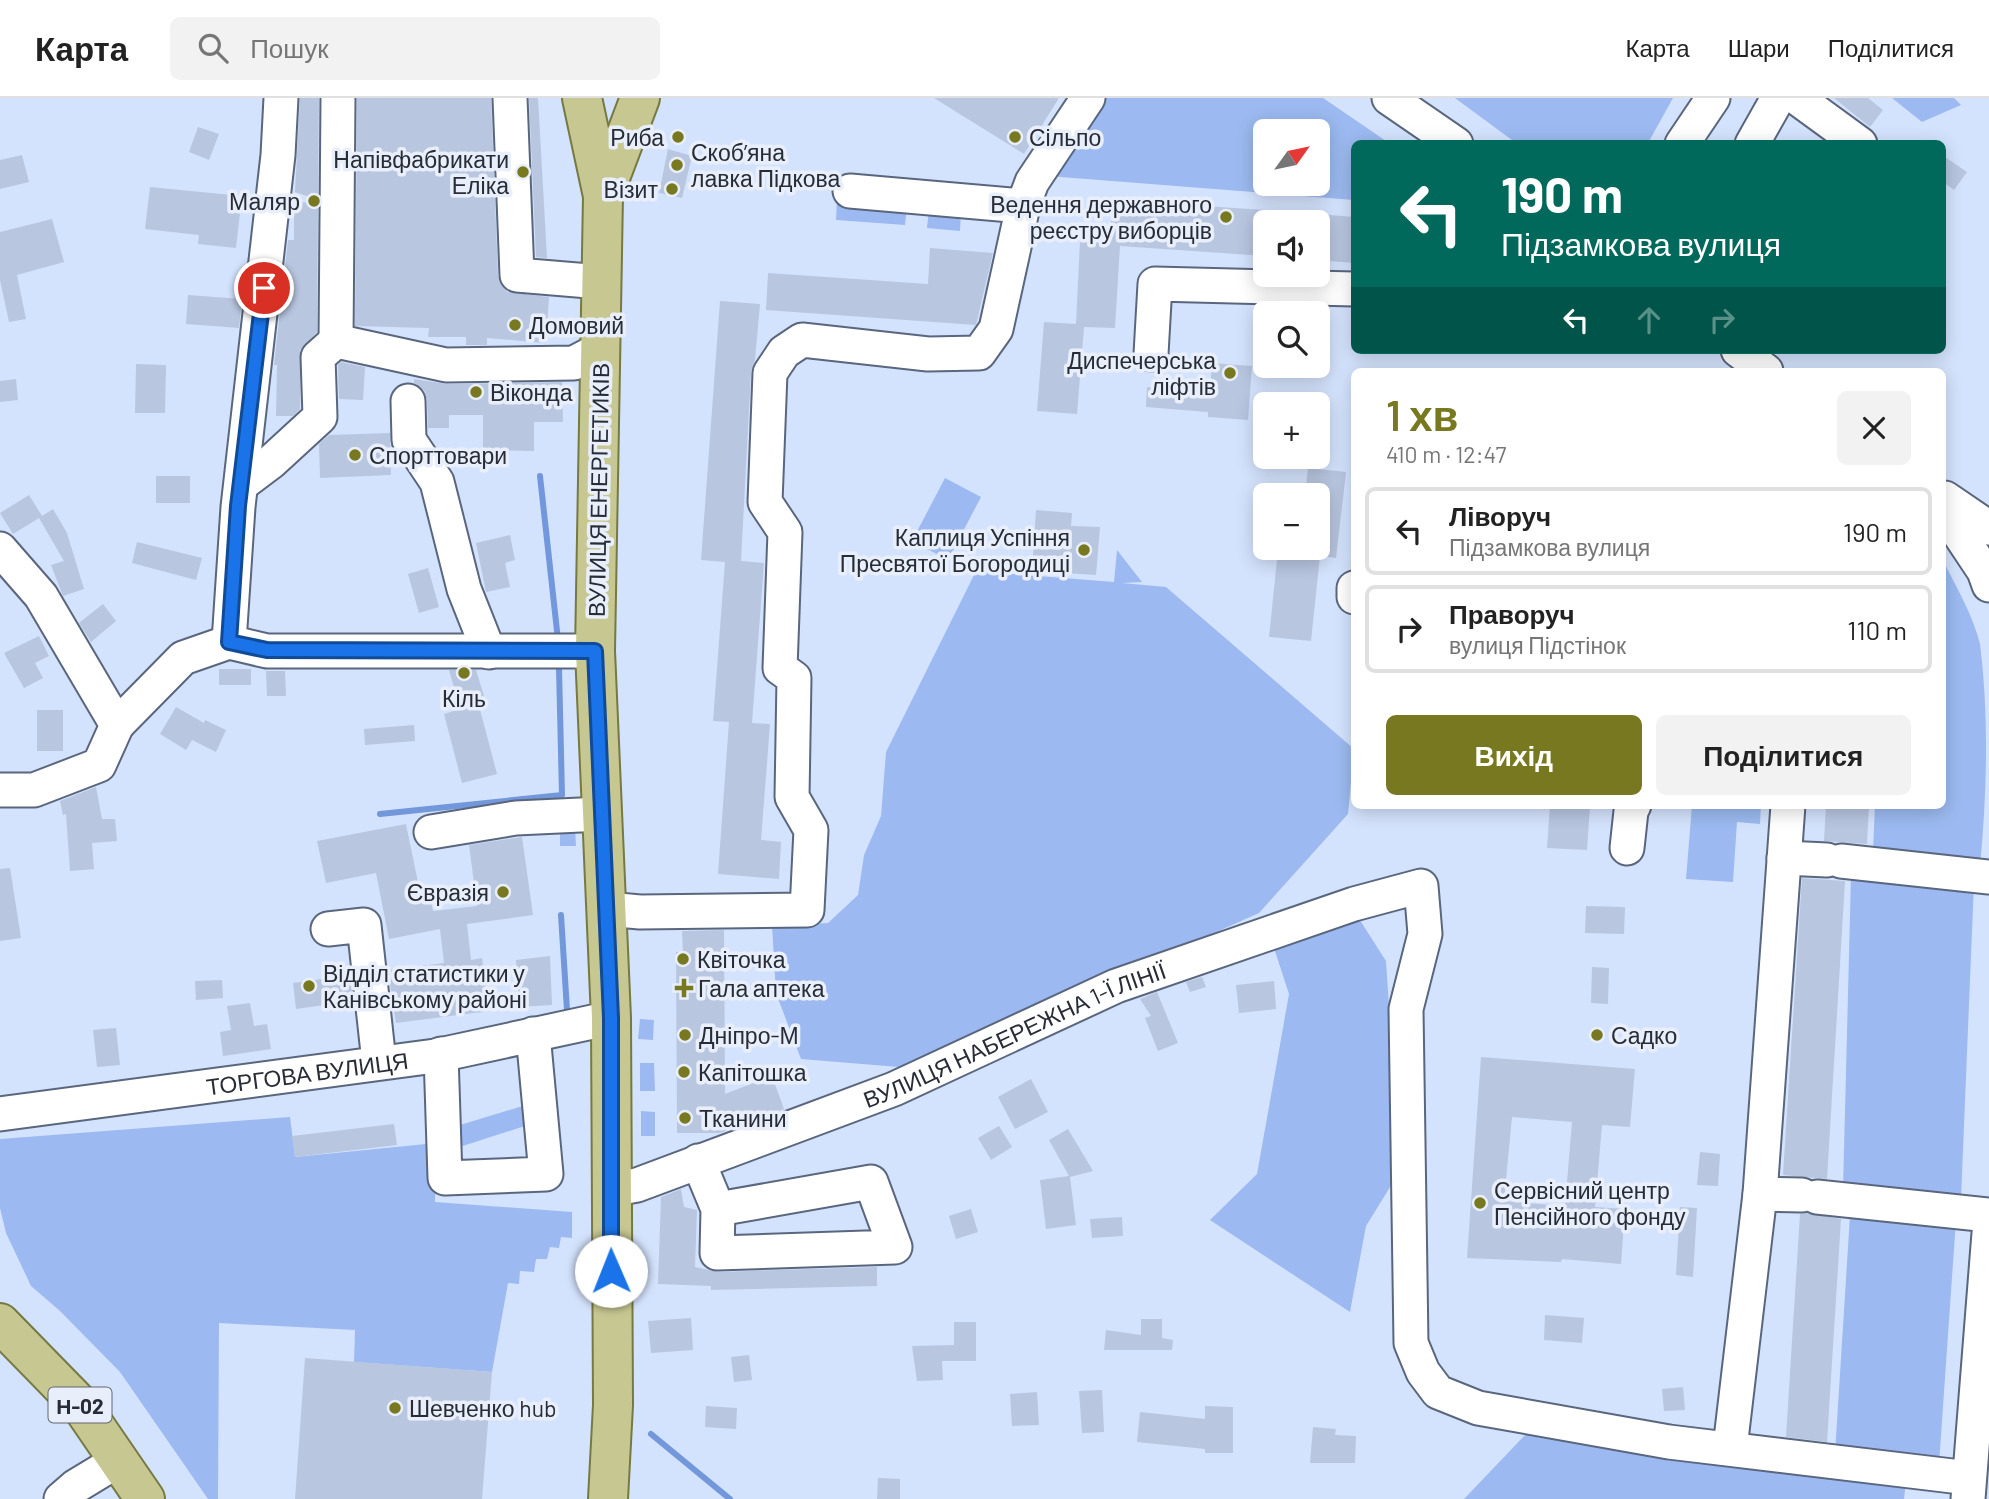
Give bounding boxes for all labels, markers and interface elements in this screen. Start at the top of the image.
search box [170,17,660,80]
text: Карта [35,28,128,68]
icon: search [194,29,232,67]
text: Пошук [250,32,329,63]
text: Карта [1625,33,1690,62]
text: Шари [1728,33,1790,62]
text: Поділитися [1828,33,1954,62]
north arrow [1253,119,1330,196]
map controls [1253,119,1330,560]
place label: Риба [610,123,664,151]
place label: Сільпо [1029,123,1101,151]
marker: Риба [670,129,686,145]
marker: Сільпо [1007,129,1023,145]
place label: Скоб’яна лавка Підкова [691,138,841,192]
place label: Напівфабрикати Еліка [333,145,509,199]
marker: Скоб’яна лавка Підкова [669,157,685,173]
marker: Напівфабрикати Еліка [515,164,531,180]
text: 190 m [1501,164,1623,223]
icon: left [1386,168,1477,259]
place label: Візит [604,175,658,203]
marker: Візит [664,181,680,197]
place label: Маляр [229,187,300,215]
place label: Ведення державного реєстру виборців [990,190,1212,244]
marker: Маляр [306,193,322,209]
marker: Ведення державного реєстру виборців [1218,209,1234,225]
button: sound [1253,210,1330,287]
text: Підзамкова вулиця [1501,224,1781,262]
pin [234,258,294,318]
icon: arrive [245,269,283,307]
button: search [1253,301,1330,378]
icon: left [1557,301,1595,339]
icon: ahead [1630,301,1668,339]
icon: right [1703,301,1741,339]
place label: Домовий [529,311,624,339]
marker: Домовий [507,317,523,333]
place label: Диспечерська ліфтів [1067,346,1216,400]
street label: ВУЛИЦЯ ЕНЕРГЕТИКІВ [582,363,614,617]
marker: Диспечерська ліфтів [1222,365,1238,381]
place label: Віконда [490,378,573,406]
marker: Віконда [468,384,484,400]
text: 1 хв [1386,389,1458,439]
button: close [1837,391,1911,465]
button: + [1253,392,1330,469]
text: 410 m · 12:47 [1386,440,1506,468]
place label: Спорттовари [369,441,507,469]
marker: Спорттовари [347,447,363,463]
button: − [1253,483,1330,560]
text: Ліворуч [1449,500,1551,531]
icon: left [1390,512,1428,550]
text: 190 m [1843,516,1907,547]
place label: Каплиця Успіння Пресвятої Богородиці [840,523,1070,577]
text: Підзамкова вулиця [1449,533,1650,561]
marker: Каплиця Успіння Пресвятої Богородиці [1076,542,1092,558]
text: Праворуч [1449,598,1575,629]
icon: right [1390,610,1428,648]
text: 110 m [1847,614,1907,645]
text: вулиця Підстінок [1449,631,1626,659]
marker: Кіль [456,665,472,681]
place label: Кіль [442,684,486,712]
button: Вихід [1386,715,1642,795]
button: Поділитися [1656,715,1911,795]
place label: Євразія [407,878,489,906]
marker: Євразія [495,884,511,900]
place label: Квіточка [697,945,786,973]
marker: Квіточка [675,951,691,967]
street label: ВУЛИЦЯ НАБЕРЕЖНА 1-Ї ЛІНІЇ [859,956,1170,1113]
place label: Відділ статистики у Канівському районі [323,959,527,1013]
place label: Гала аптека [698,974,825,1002]
marker: Відділ статистики у Канівському районі [301,978,317,994]
marker: Гала аптека [676,980,692,996]
place label: Дніпро-М [699,1021,799,1049]
place label: Садко [1611,1021,1677,1049]
marker: Дніпро-М [677,1027,693,1043]
marker: Садко [1589,1027,1605,1043]
street label: ТОРГОВА ВУЛИЦЯ [205,1046,410,1100]
place label: Капітошка [698,1058,807,1086]
marker: Капітошка [676,1064,692,1080]
place label: Тканини [699,1104,787,1132]
marker: Тканини [677,1110,693,1126]
place label: Сервісний центр Пенсійного фонду [1494,1176,1686,1230]
marker: Сервісний центр Пенсійного фонду [1472,1195,1488,1211]
position arrow [574,1234,648,1308]
road number: Н-02 [48,1388,112,1422]
place label: Шевченко hub [409,1394,557,1422]
marker: Шевченко hub [387,1400,403,1416]

